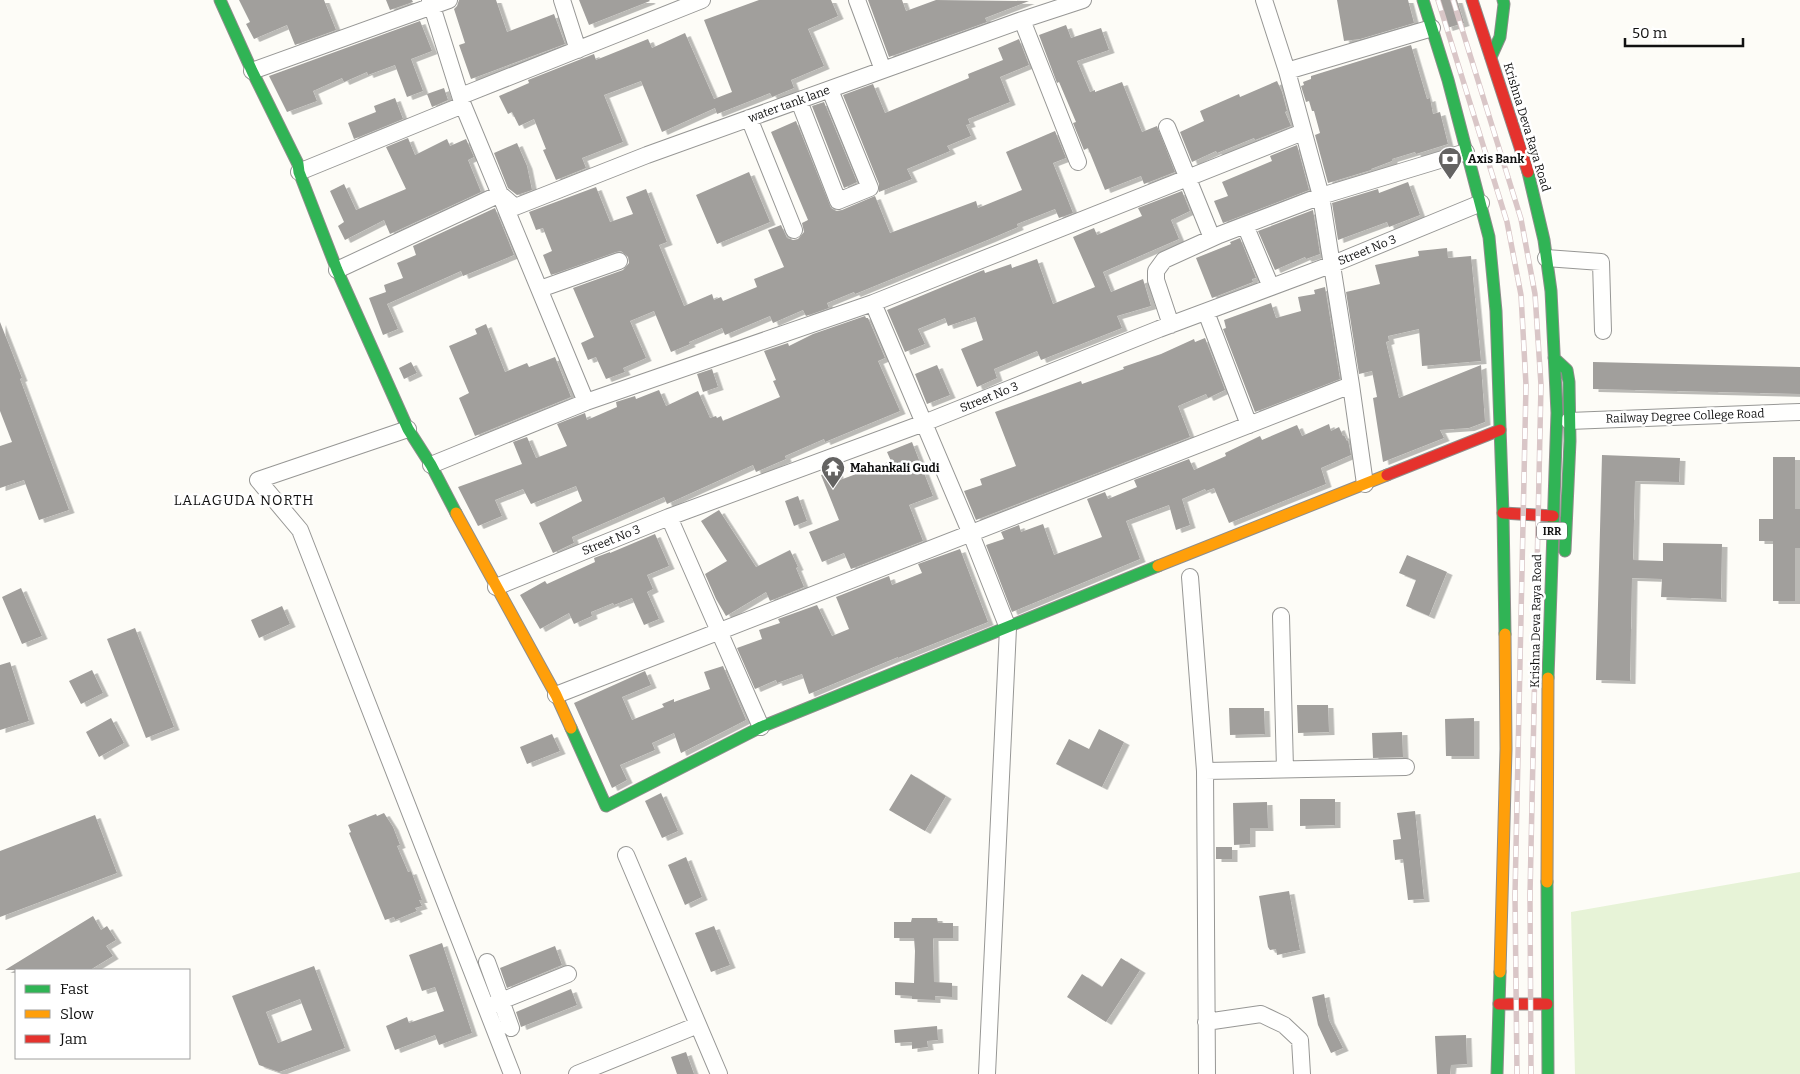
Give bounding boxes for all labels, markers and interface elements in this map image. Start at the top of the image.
scale bar [1625,15,1742,47]
text: 50 m [1632,24,1668,42]
street label: Krishna Deva Raya Road [1501,61,1553,193]
street label: water tank lane [745,83,832,126]
bank icon: Axis Bank [1437,146,1463,180]
place label: Axis Bank [1468,152,1525,166]
street label: Street No 3 [1336,232,1398,268]
street label: Street No 3 [958,379,1020,415]
street label: Railway Degree College Road [1605,406,1765,426]
temple icon: Mahankali Gudi [820,455,846,489]
place label: Mahankali Gudi [850,461,940,475]
district label: LALAGUDA NORTH [174,492,314,509]
street label: Street No 3 [580,522,642,558]
road number: IRR [1537,522,1567,540]
street label: Krishna Deva Raya Road [1528,554,1544,688]
legend [15,969,190,1059]
text: Fast [60,980,89,998]
text: Slow [60,1005,95,1023]
text: Jam [59,1030,88,1048]

